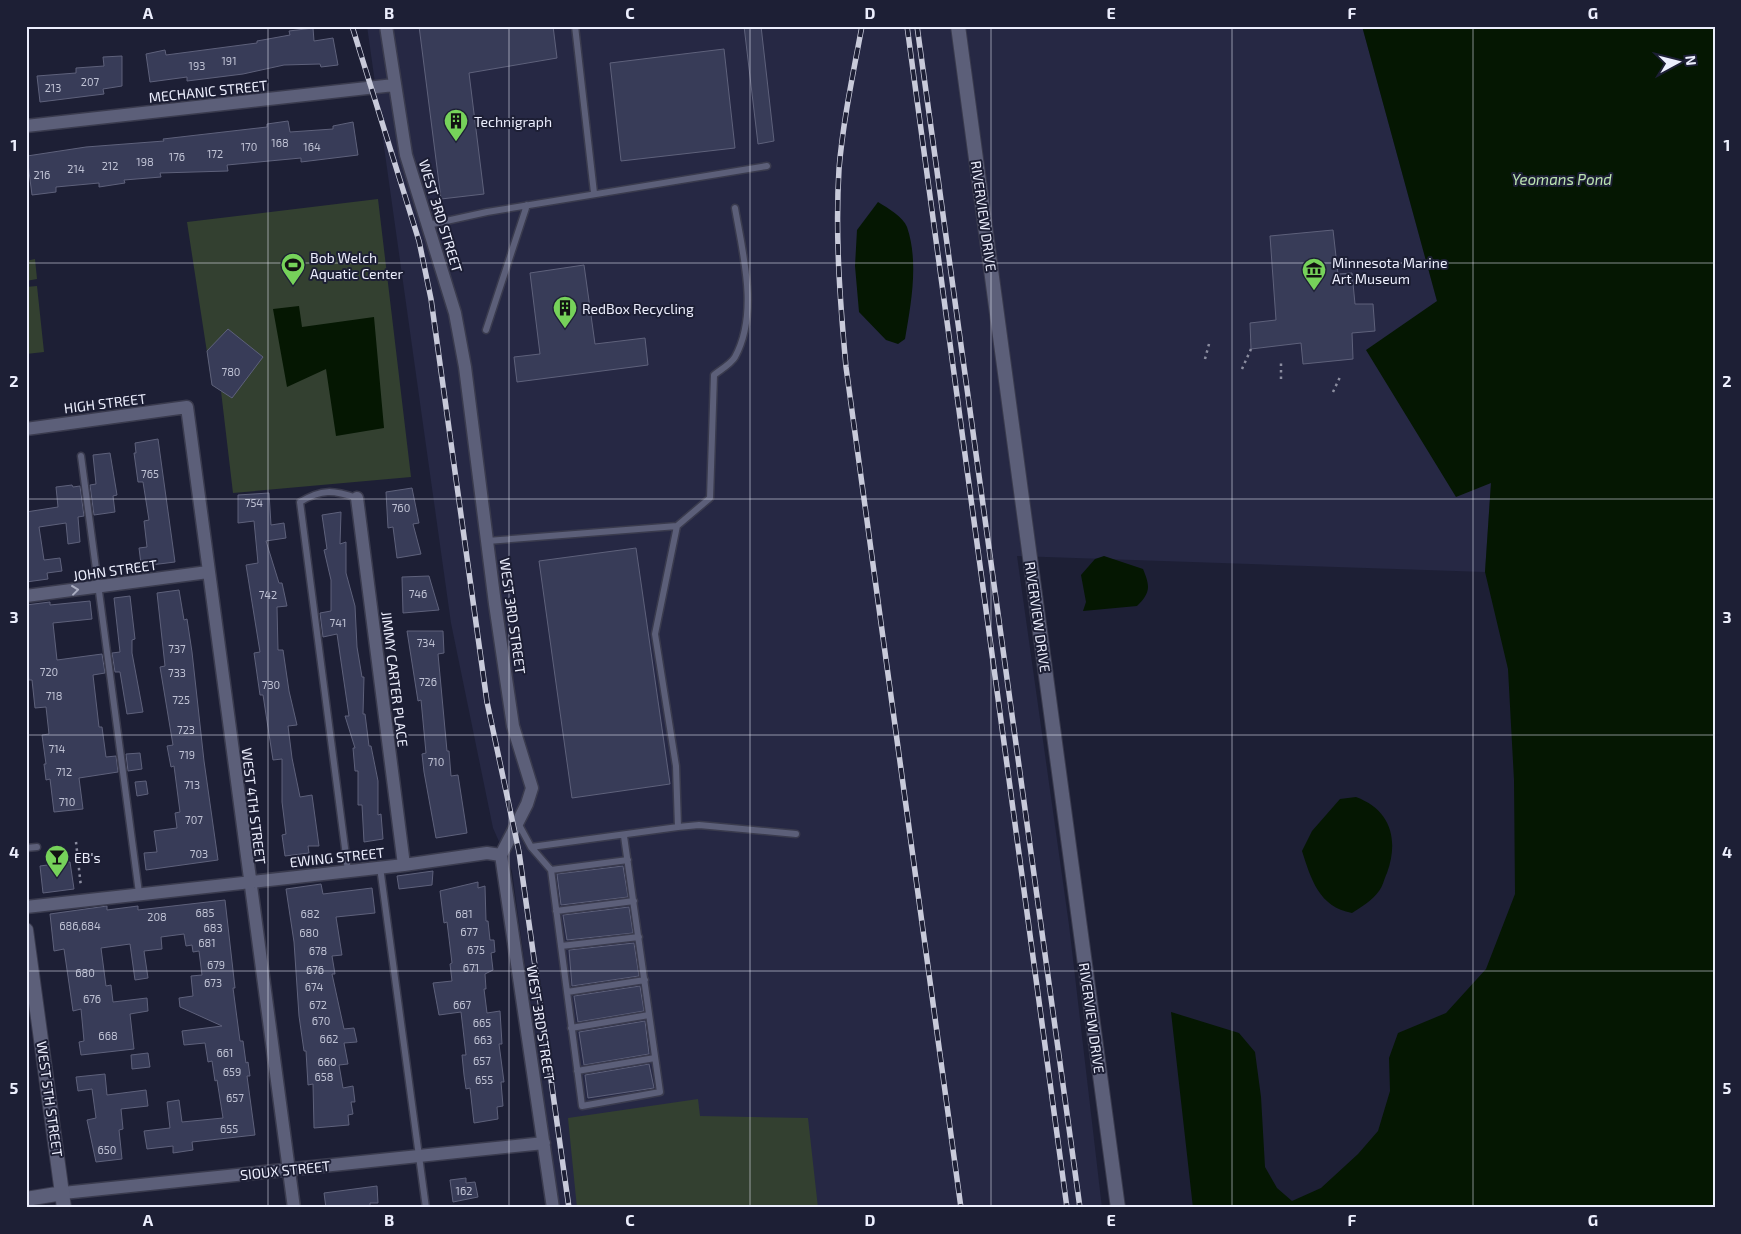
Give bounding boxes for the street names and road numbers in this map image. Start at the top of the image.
street label: MECHANIC STREET [148,76,268,106]
street label: WEST 3RD STREET [416,157,466,275]
street label: RIVERVIEW DRIVE [968,160,1000,273]
street label: HIGH STREET [63,390,147,416]
street label: JOHN STREET [72,556,158,584]
street label: WEST 3RD STREET [496,557,530,675]
street label: RIVERVIEW DRIVE [1022,561,1054,674]
street label: JIMMY CARTER PLACE [378,610,412,748]
street label: WEST 4TH STREET [238,747,270,865]
street label: EWING STREET [289,844,385,870]
street label: RIVERVIEW DRIVE [1076,962,1108,1075]
street label: WEST 3RD STREET [523,964,559,1082]
street label: WEST 5TH STREET [33,1040,67,1158]
street label: SIOUX STREET [239,1157,331,1183]

